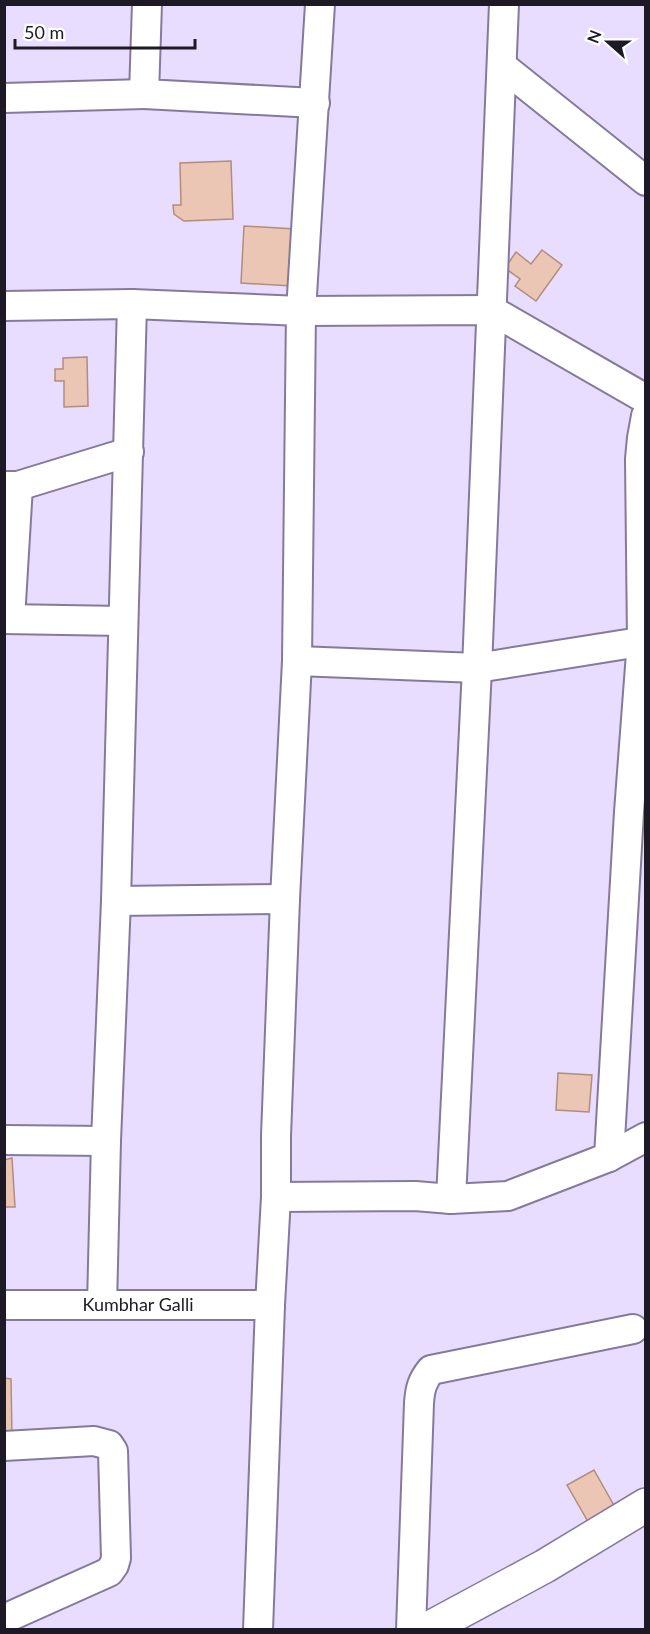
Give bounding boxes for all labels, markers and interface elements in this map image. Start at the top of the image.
scale bar [15,12,195,50]
north arrow [578,12,638,72]
text: 50 m [24,21,64,43]
text: N [582,27,605,46]
street label: Kumbhar Galli [82,1293,194,1315]

